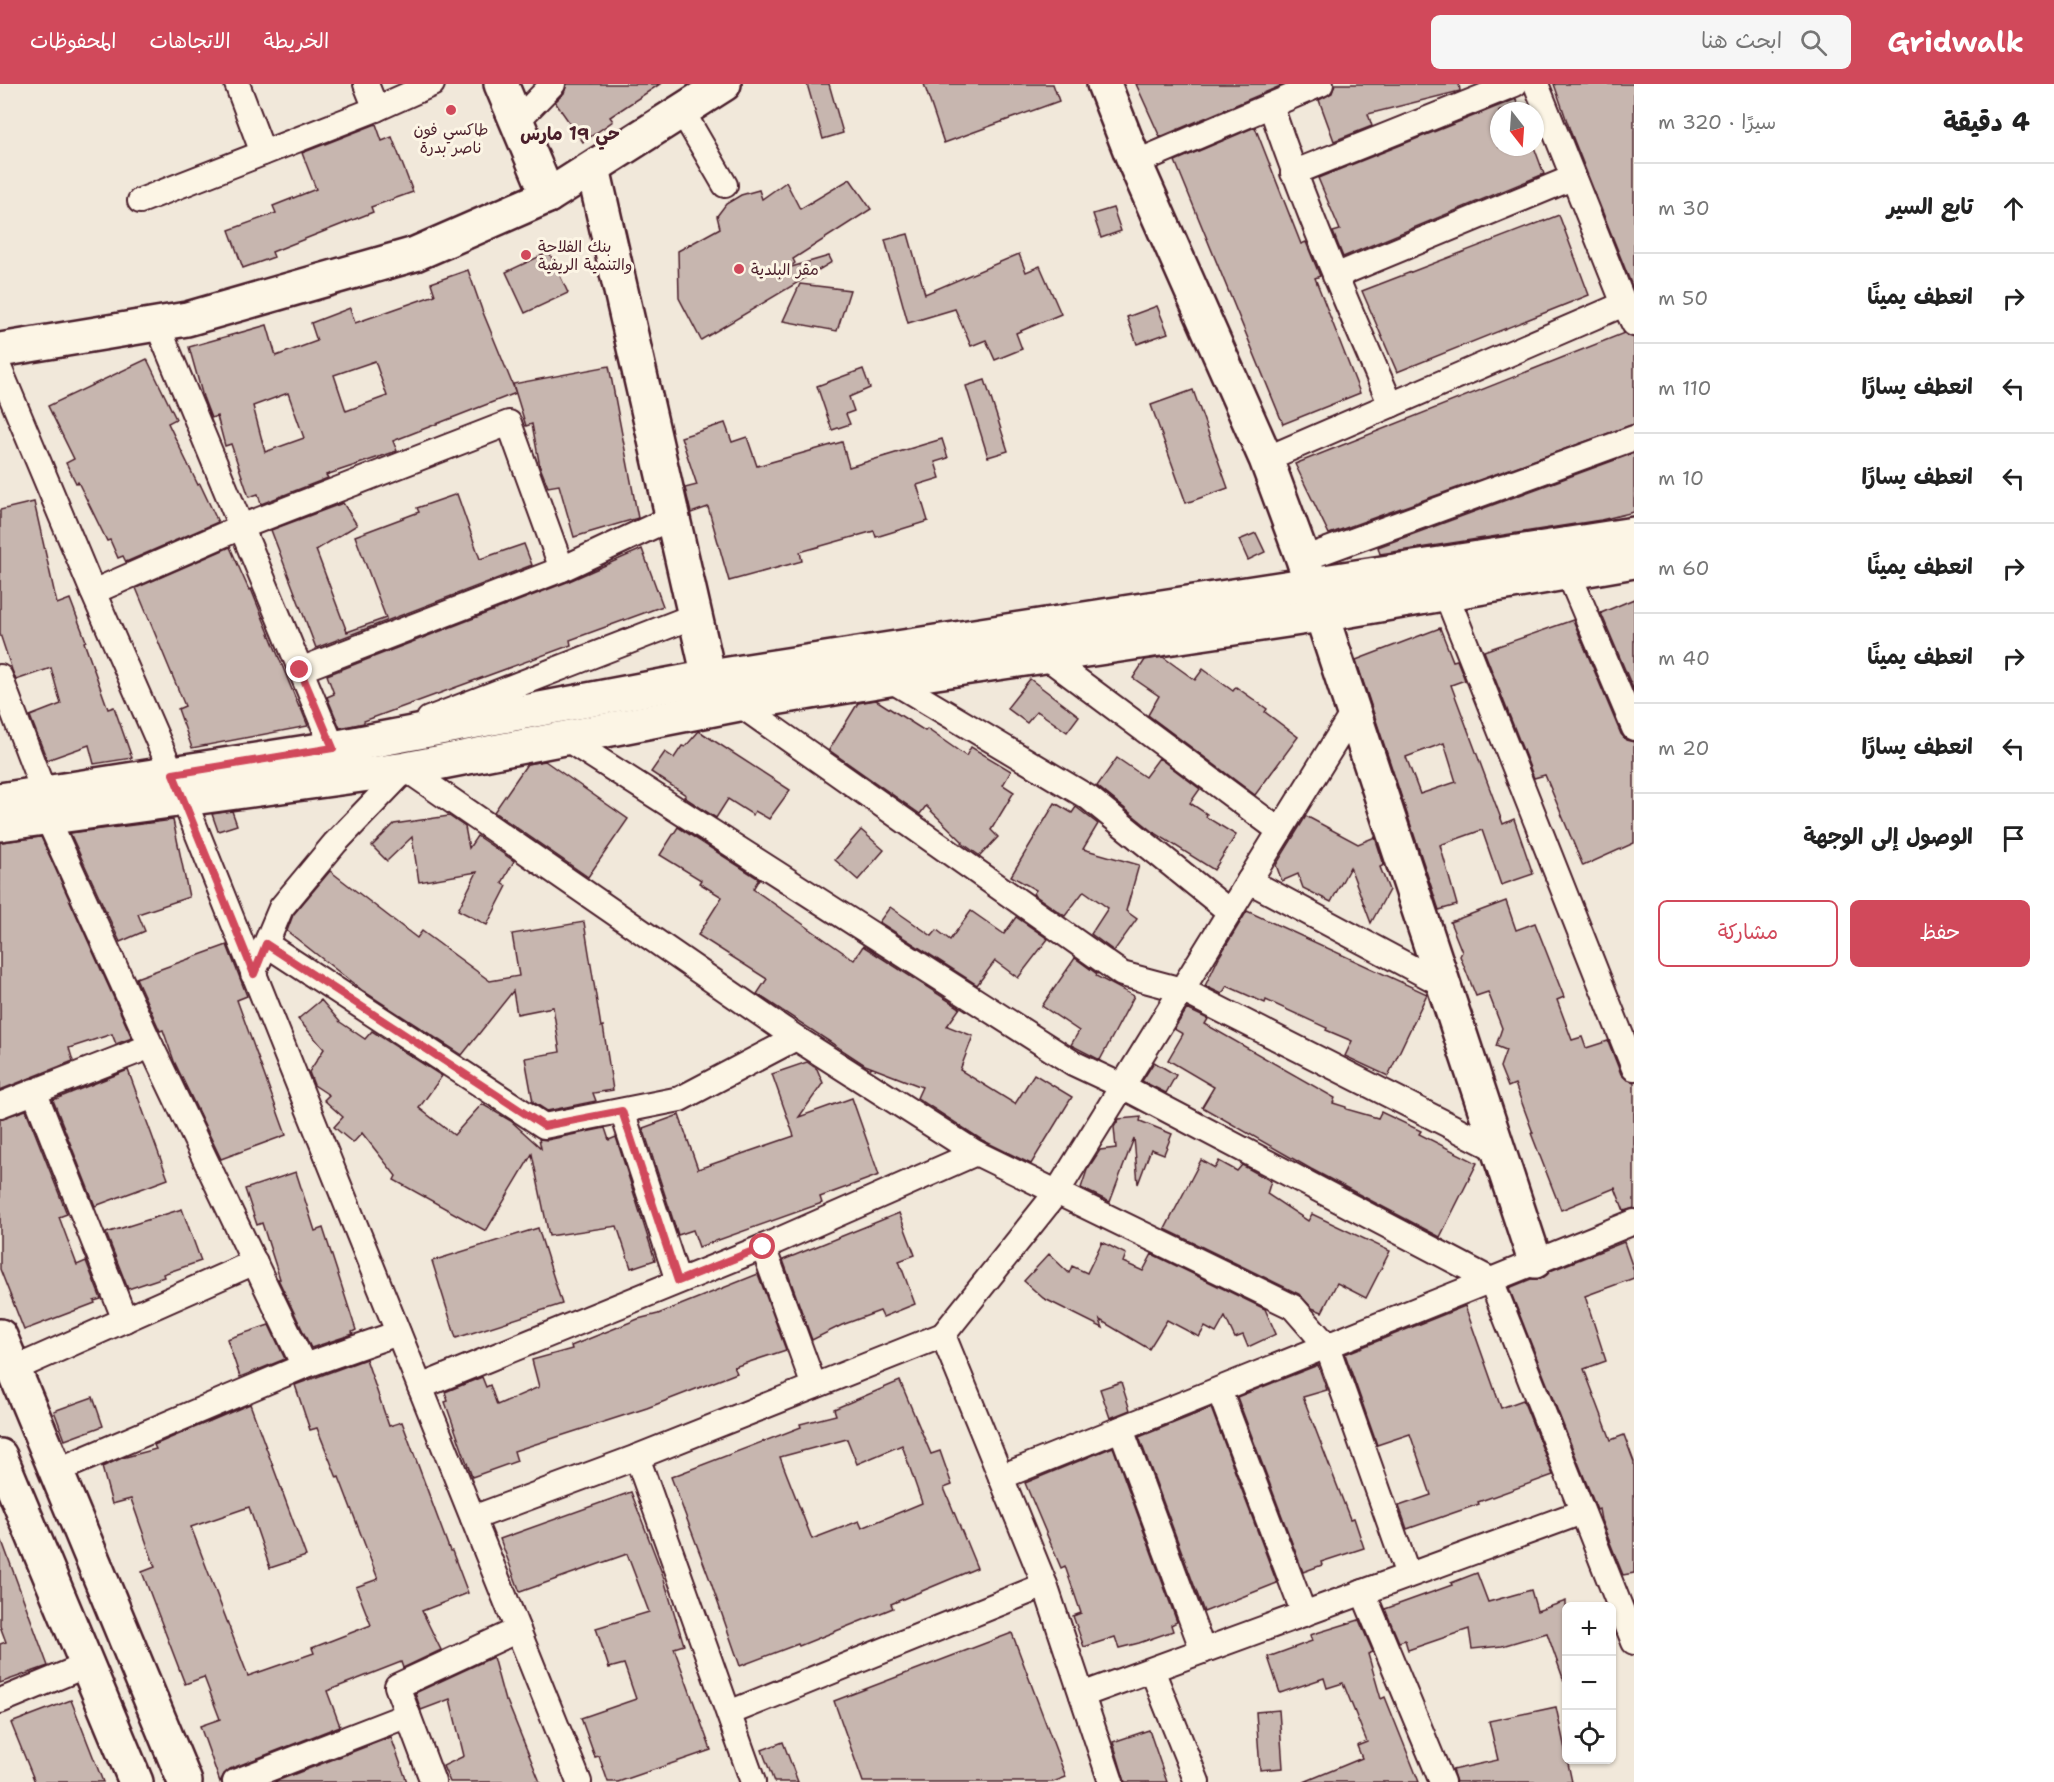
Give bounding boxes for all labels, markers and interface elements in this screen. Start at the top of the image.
search box [1431,15,1851,69]
text: Gridwalk [1887,23,2024,61]
text: ابحث هنا [1701,26,1782,55]
icon: search [1797,26,1830,59]
text: المحفوظات [30,27,116,55]
text: الاتجاهات [149,27,231,55]
text: الخريطة [264,27,329,55]
north arrow [1490,102,1544,156]
marker: طاكسي فون ناصر بدرة [444,103,458,117]
text: 4 دقيقة [1943,104,2030,139]
text: سيرًا · 320 m [1658,109,1776,135]
place label: طاكسي فون ناصر بدرة [413,119,489,158]
district label: حي 19 مارس [520,122,620,150]
text: تابع السير [1887,192,1973,221]
icon: ahead [1997,192,2030,225]
text: 30 m [1658,195,1710,221]
place label: بنك الفلاحة والتنمية الريفية [538,236,632,275]
marker: بنك الفلاحة والتنمية الريفية [519,248,533,262]
place label: مقر البلدية [751,259,819,280]
marker: مقر البلدية [732,262,746,276]
text: انعطف يمينًا [1867,282,1973,311]
icon: right [1997,282,2030,315]
text: 50 m [1658,285,1708,311]
text: انعطف يسارًا [1861,372,1973,401]
icon: left [1997,372,2030,405]
text: 110 m [1658,375,1712,401]
text: انعطف يسارًا [1861,462,1973,491]
icon: left [1997,462,2030,495]
text: 10 m [1658,465,1704,491]
text: انعطف يمينًا [1867,552,1973,581]
icon: right [1997,552,2030,585]
text: 60 m [1658,555,1710,581]
text: انعطف يمينًا [1867,642,1973,671]
icon: right [1997,642,2030,675]
text: 40 m [1658,645,1710,671]
route end [286,656,312,682]
text: انعطف يسارًا [1861,732,1973,761]
icon: left [1997,732,2030,765]
text: 20 m [1658,735,1709,761]
text: الوصول إلى الوجهة [1803,822,1973,851]
icon: arrive [1997,822,2030,855]
button: مشاركة [1658,900,1838,967]
button: حفظ [1850,900,2030,967]
route start [749,1233,775,1259]
map controls [1562,1602,1616,1764]
button: + [1562,1602,1616,1656]
button: − [1562,1656,1616,1710]
button: locate [1562,1710,1616,1764]

